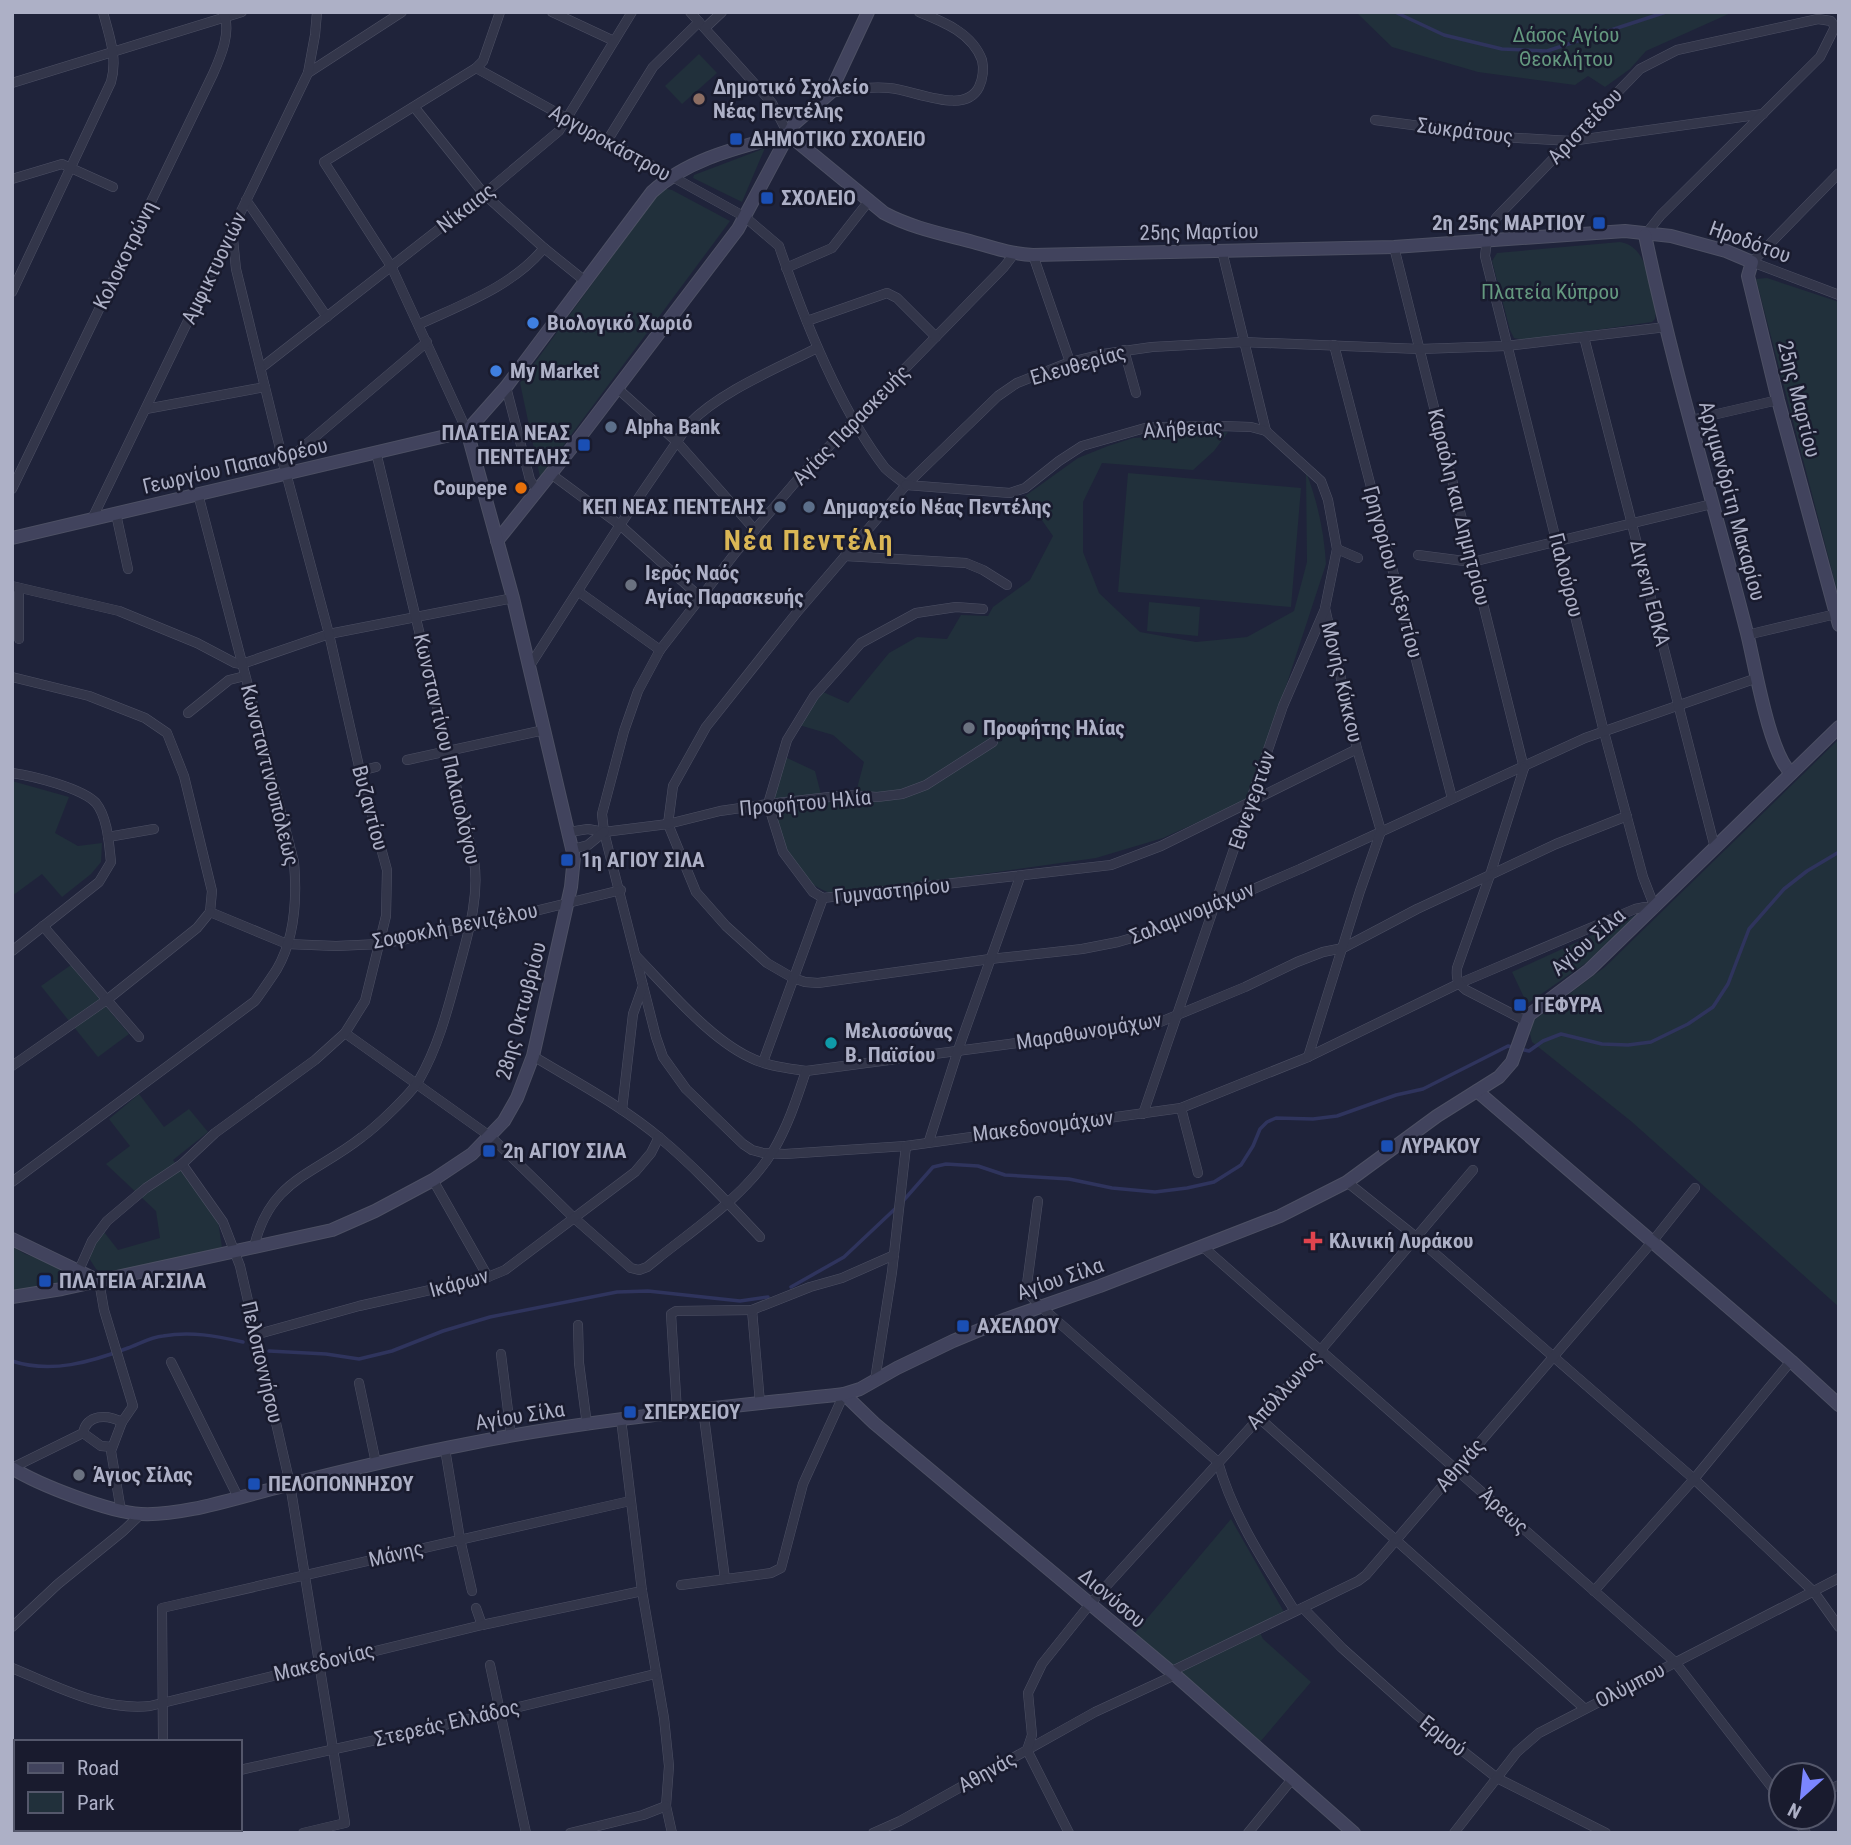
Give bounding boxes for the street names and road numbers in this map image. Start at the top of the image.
street label: Αριστείδου [1543,83,1627,169]
street label: Αργυροκάστρου [545,100,675,186]
street label: Σωκράτους [1416,113,1514,149]
street label: Νίκαιας [432,178,500,238]
street label: Κολοκοτρώνη [88,197,162,313]
street label: Αμφικτυονιών [177,208,251,328]
street label: Ηροδότου [1706,216,1794,268]
street label: 25ης Μαρτίου [1139,219,1259,245]
street label: 25ης Μαρτίου [1773,338,1825,460]
street label: Ελευθερίας [1028,340,1128,390]
street label: Αγίας Παρασκευής [788,360,914,490]
street label: Αρχιμανδρίτη Μακαρίου [1694,399,1770,603]
street label: Καραόλη και Δημητρίου [1423,406,1495,608]
street label: Αλήθειας [1143,415,1223,443]
street label: Γεωργίου Παπανδρέου [140,433,330,499]
street label: Γρηγορίου Αυξεντίου [1358,483,1428,661]
street label: Γιαλούρου [1544,530,1588,620]
street label: Διγενή ΕΟΚΑ [1625,537,1675,649]
street label: Μονής Κύκκου [1316,619,1368,745]
street label: Κωνσταντίνου Παλαιολόγου [409,631,485,867]
street label: Κωνσταντινουπόλεως [236,682,304,868]
street label: Εθνεγερτών [1224,747,1280,853]
street label: Βυζαντίου [347,763,393,853]
street label: Προφήτου Ηλία [738,785,873,821]
street label: Γυμναστηρίου [833,873,951,909]
street label: Σαλαμινομάχων [1126,877,1258,949]
street label: Σοφοκλή Βενιζέλου [370,898,540,954]
street label: Αγίου Σίλα [1546,903,1630,981]
street label: 28ης Οκτωβρίου [491,939,551,1083]
street label: Μαραθωνομάχων [1015,1008,1163,1054]
street label: Μακεδονομάχων [971,1105,1115,1147]
street label: Αγίου Σίλα [1013,1253,1107,1305]
street label: Ικάρων [427,1264,491,1302]
street label: Πελοποννήσου [236,1299,288,1425]
street label: Απόλλωνος [1242,1346,1326,1434]
street label: Αγίου Σίλα [474,1397,567,1435]
street label: Αθηνάς [1431,1434,1489,1496]
street label: Άρεως [1475,1483,1533,1539]
street label: Μάνης [366,1536,426,1572]
street label: Διονύσου [1074,1563,1150,1633]
street label: Μακεδονίας [271,1638,377,1686]
street label: Ολύμπου [1591,1657,1669,1713]
street label: Στερεάς Ελλάδος [372,1695,522,1751]
street label: Ερμού [1415,1711,1471,1761]
street label: Αθηνάς [954,1746,1020,1798]

